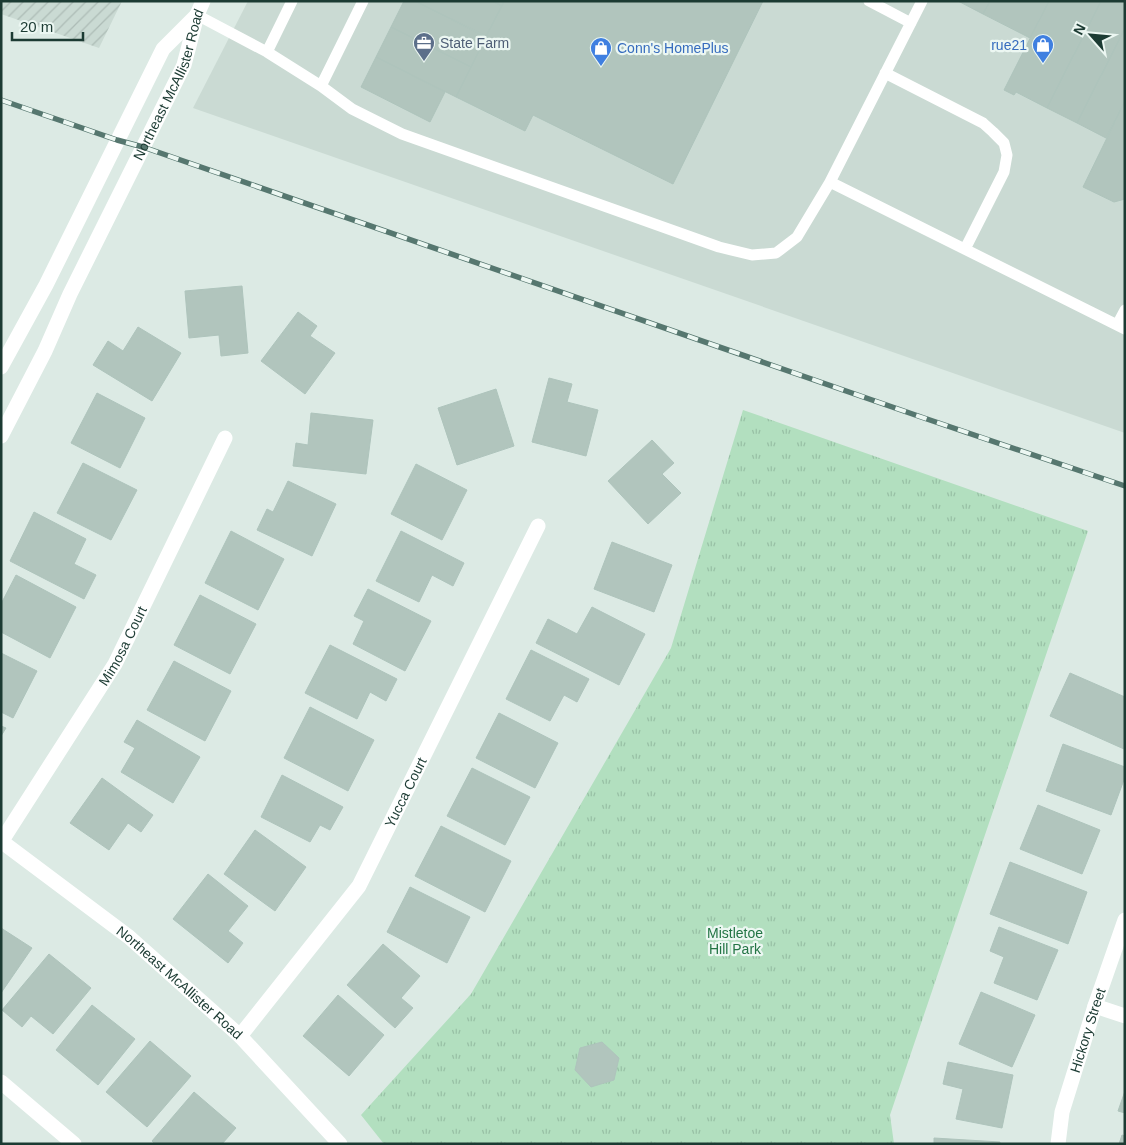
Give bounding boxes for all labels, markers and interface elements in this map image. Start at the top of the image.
street label: Northeast McAllister Road [130,6,207,163]
scale bar [12,10,84,42]
north arrow [1066,10,1116,60]
text: 20 m [20,18,53,35]
text: N [1070,21,1089,37]
office icon: State Farm [412,31,436,62]
shop icon: rue21 [1031,33,1055,64]
place label: State Farm [440,35,509,51]
shop icon: Conn's HomePlus [589,36,613,67]
place label: rue21 [991,37,1027,53]
place label: Conn's HomePlus [617,40,729,56]
street label: Mimosa Court [95,604,150,689]
street label: Yucca Court [381,755,430,830]
street label: Northeast McAllister Road [113,923,246,1042]
park label: Mistletoe Hill Park [707,925,763,957]
street label: Hickory Street [1067,986,1109,1075]

